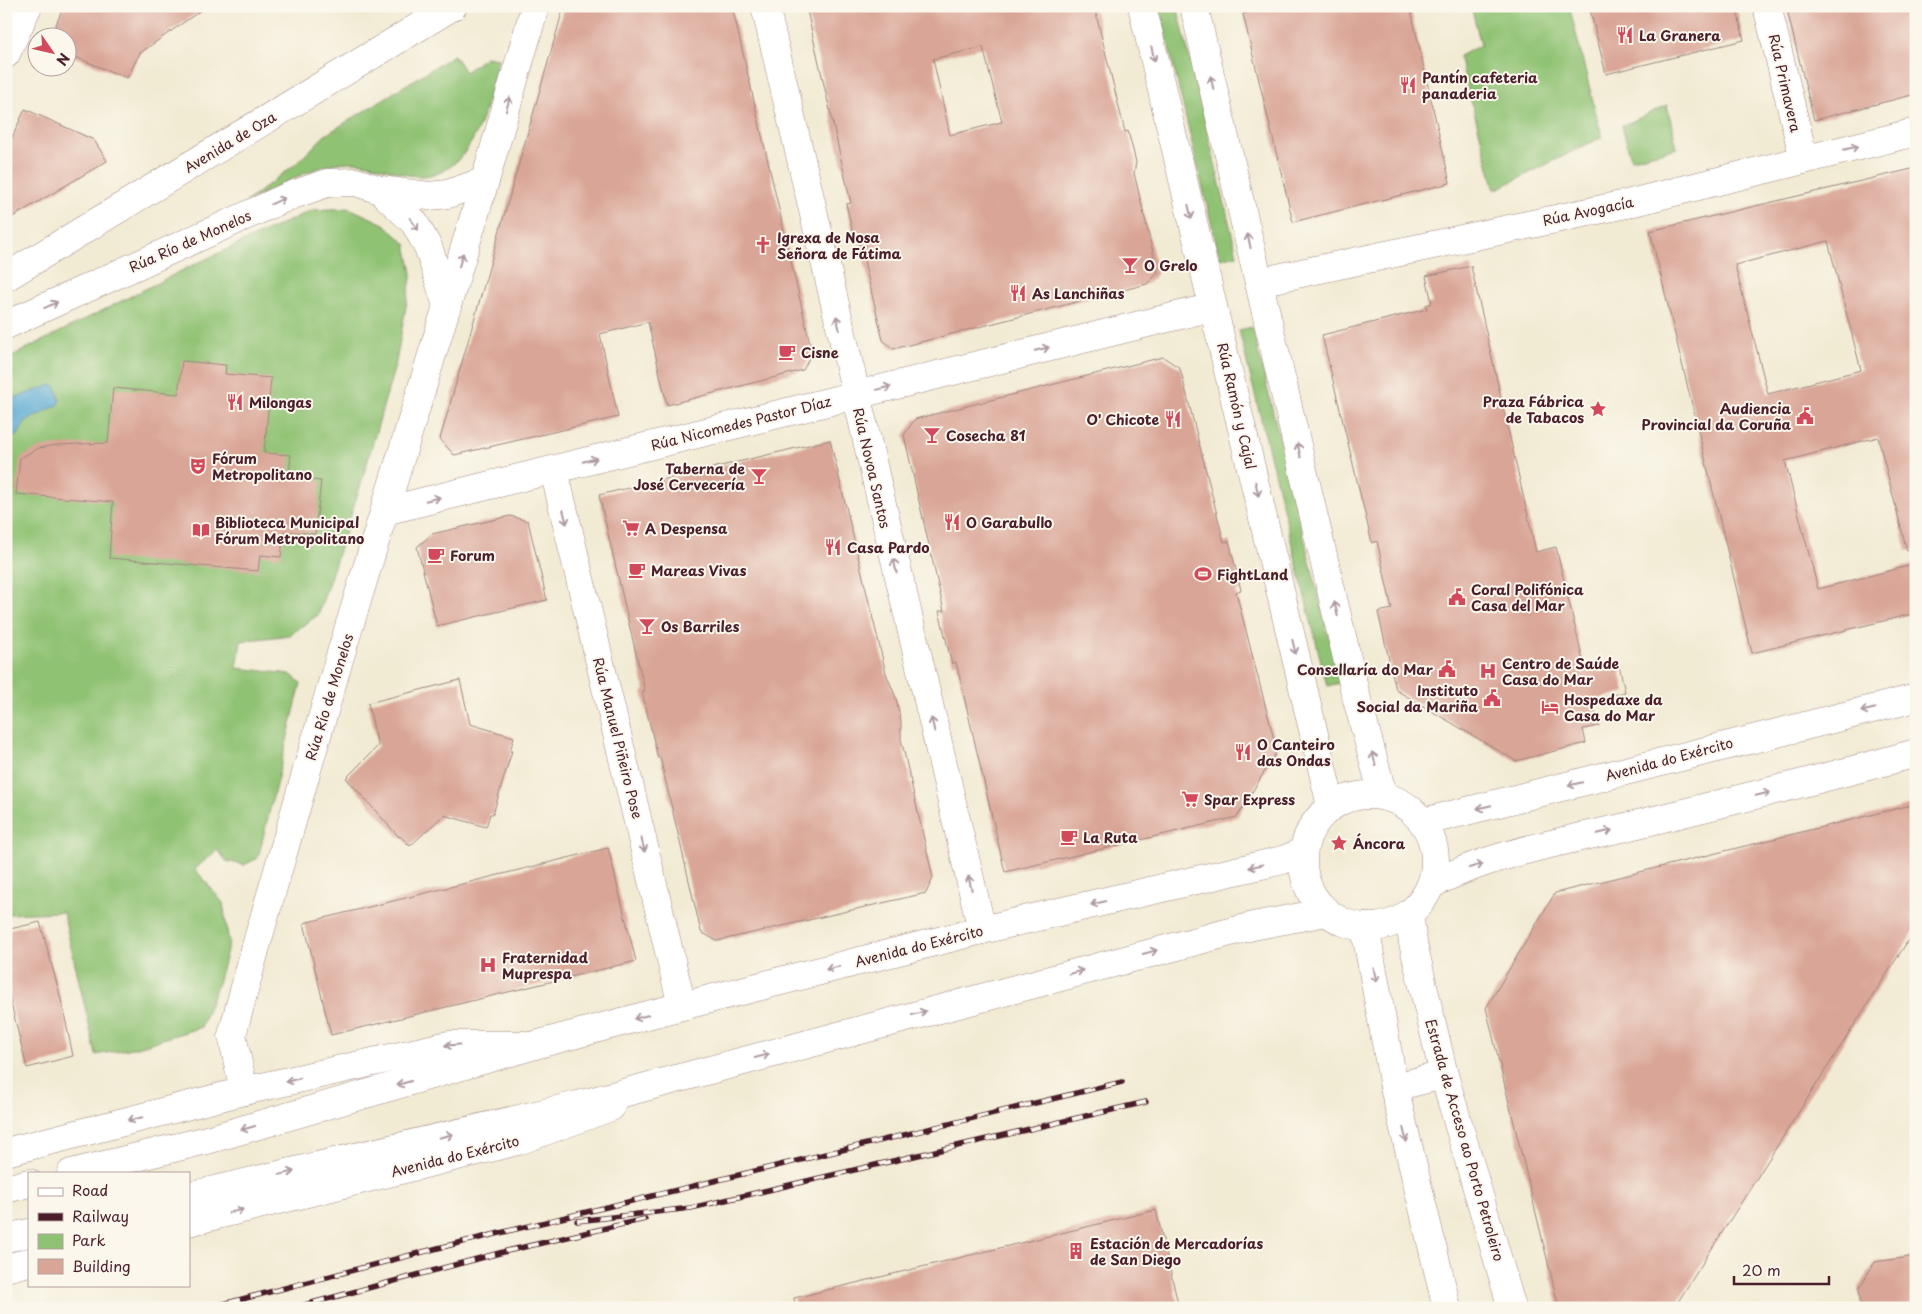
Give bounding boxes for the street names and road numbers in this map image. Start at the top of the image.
street label: Rúa Primavera [1764,32,1807,135]
street label: Avenida de Oza [180,106,280,178]
street label: Rúa Avogacía [1541,191,1636,231]
street label: Rúa Río de Monelos [126,205,254,277]
street label: Rúa Ramón y Cajal [1212,341,1262,471]
street label: Rúa Nicomedes Pastor Díaz [649,390,834,456]
street label: Rúa Novoa Santos [848,406,896,530]
street label: Rúa Río de Monelos [300,631,358,763]
street label: Rúa Manuel Piñeiro Pose [588,655,648,821]
street label: Avenida do Exército [1603,732,1735,786]
street label: Avenida do Exército [853,920,986,972]
street label: Estrada de Acceso ao Porto Petroleiro [1420,1016,1510,1264]
street label: Avenida do Exército [389,1130,522,1182]

